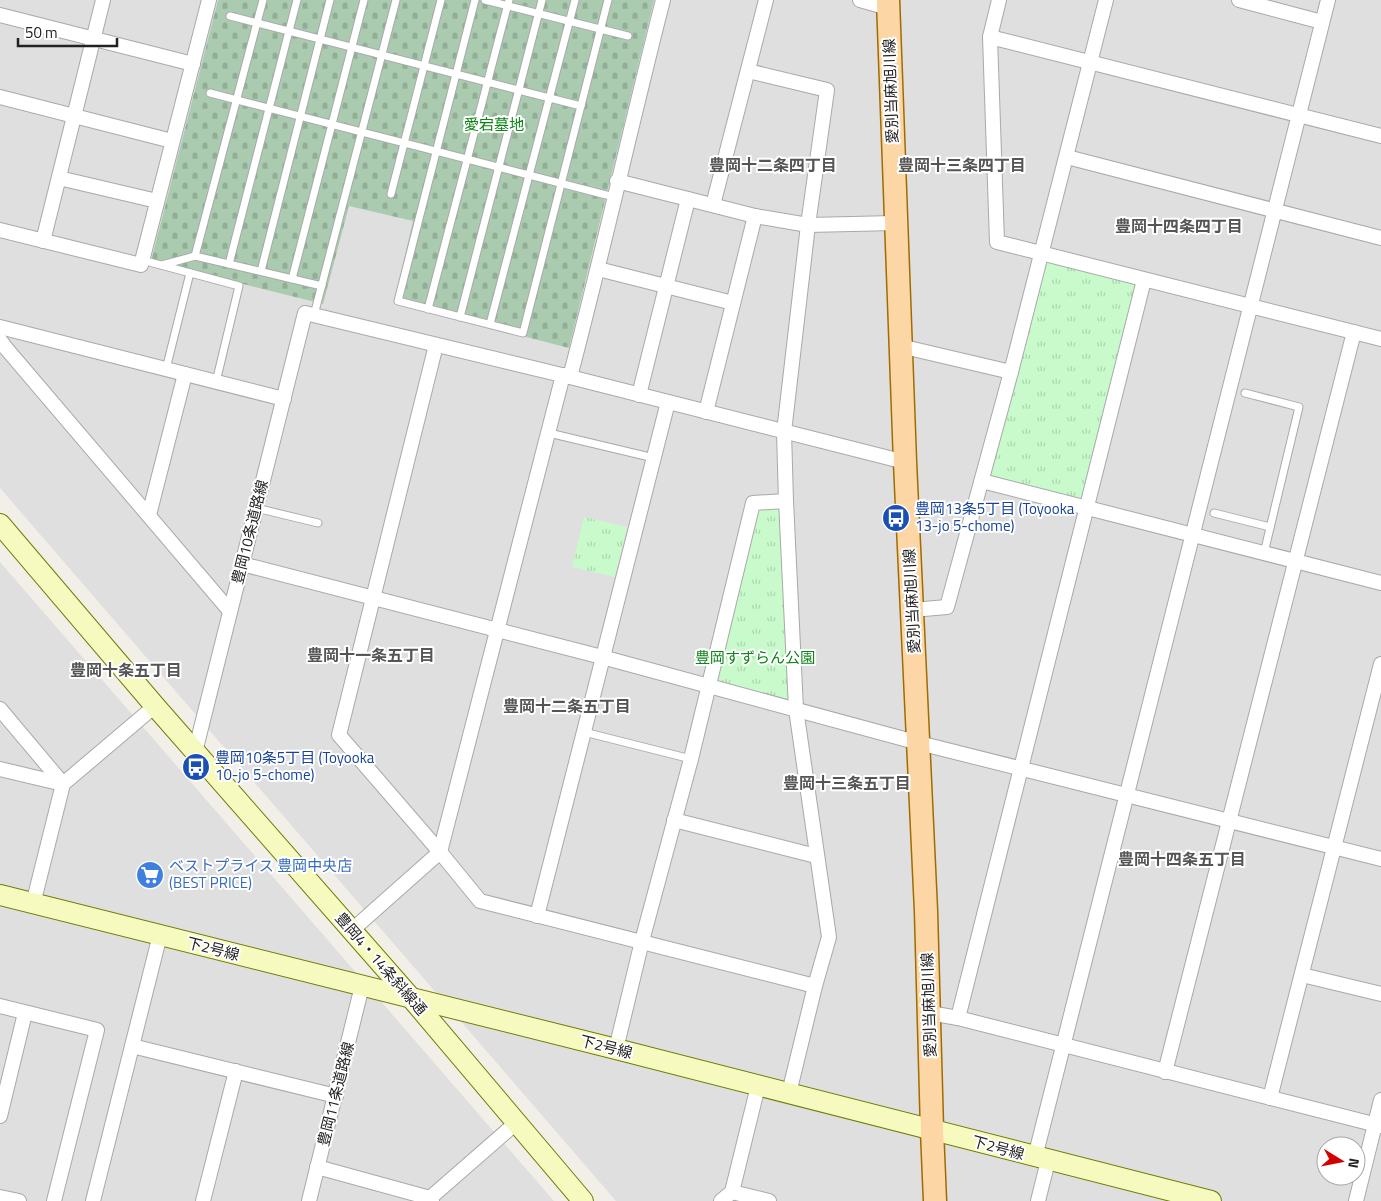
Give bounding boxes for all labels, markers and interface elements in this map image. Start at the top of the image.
scale bar [18,15,116,47]
text: 50 m [25,21,58,44]
street label: 愛別当麻旭川線 [877,38,904,144]
park label: 愛宕墓地 [464,113,524,136]
district label: 豊岡十二条四丁目 [709,153,837,177]
district label: 豊岡十三条四丁目 [898,153,1026,177]
district label: 豊岡十四条四丁目 [1115,214,1243,238]
street label: 豊岡10条道路線 [225,477,274,586]
place label: 豊岡13条5丁目 (Toyooka 13-jo 5-chome) [915,497,1075,537]
bus stop icon: 豊岡13条5丁目 (Toyooka 13-jo 5-chome) [881,503,911,533]
street label: 愛別当麻旭川線 [897,548,926,654]
district label: 豊岡十一条五丁目 [307,643,435,667]
park label: 豊岡すずらん公園 [695,646,815,669]
district label: 豊岡十条五丁目 [70,658,182,682]
district label: 豊岡十二条五丁目 [503,694,631,718]
place label: 豊岡10条5丁目 (Toyooka 10-jo 5-chome) [215,746,375,786]
bus stop icon: 豊岡10条5丁目 (Toyooka 10-jo 5-chome) [181,752,211,782]
district label: 豊岡十三条五丁目 [783,771,911,795]
district label: 豊岡十四条五丁目 [1118,847,1246,871]
place label: ベストプライス 豊岡中央店 (BEST PRICE) [169,854,352,894]
supermarket icon: ベストプライス 豊岡中央店 (BEST PRICE) [135,860,165,890]
street label: 豊岡4・14条斜線通 [330,907,433,1020]
street label: 下2号線 [184,931,242,966]
street label: 愛別当麻旭川線 [915,952,942,1058]
street label: 下2号線 [577,1029,635,1064]
street label: 豊岡11条道路線 [311,1039,360,1148]
street label: 下2号線 [969,1129,1027,1166]
north arrow [1316,1136,1366,1186]
text: N [1343,1157,1365,1170]

